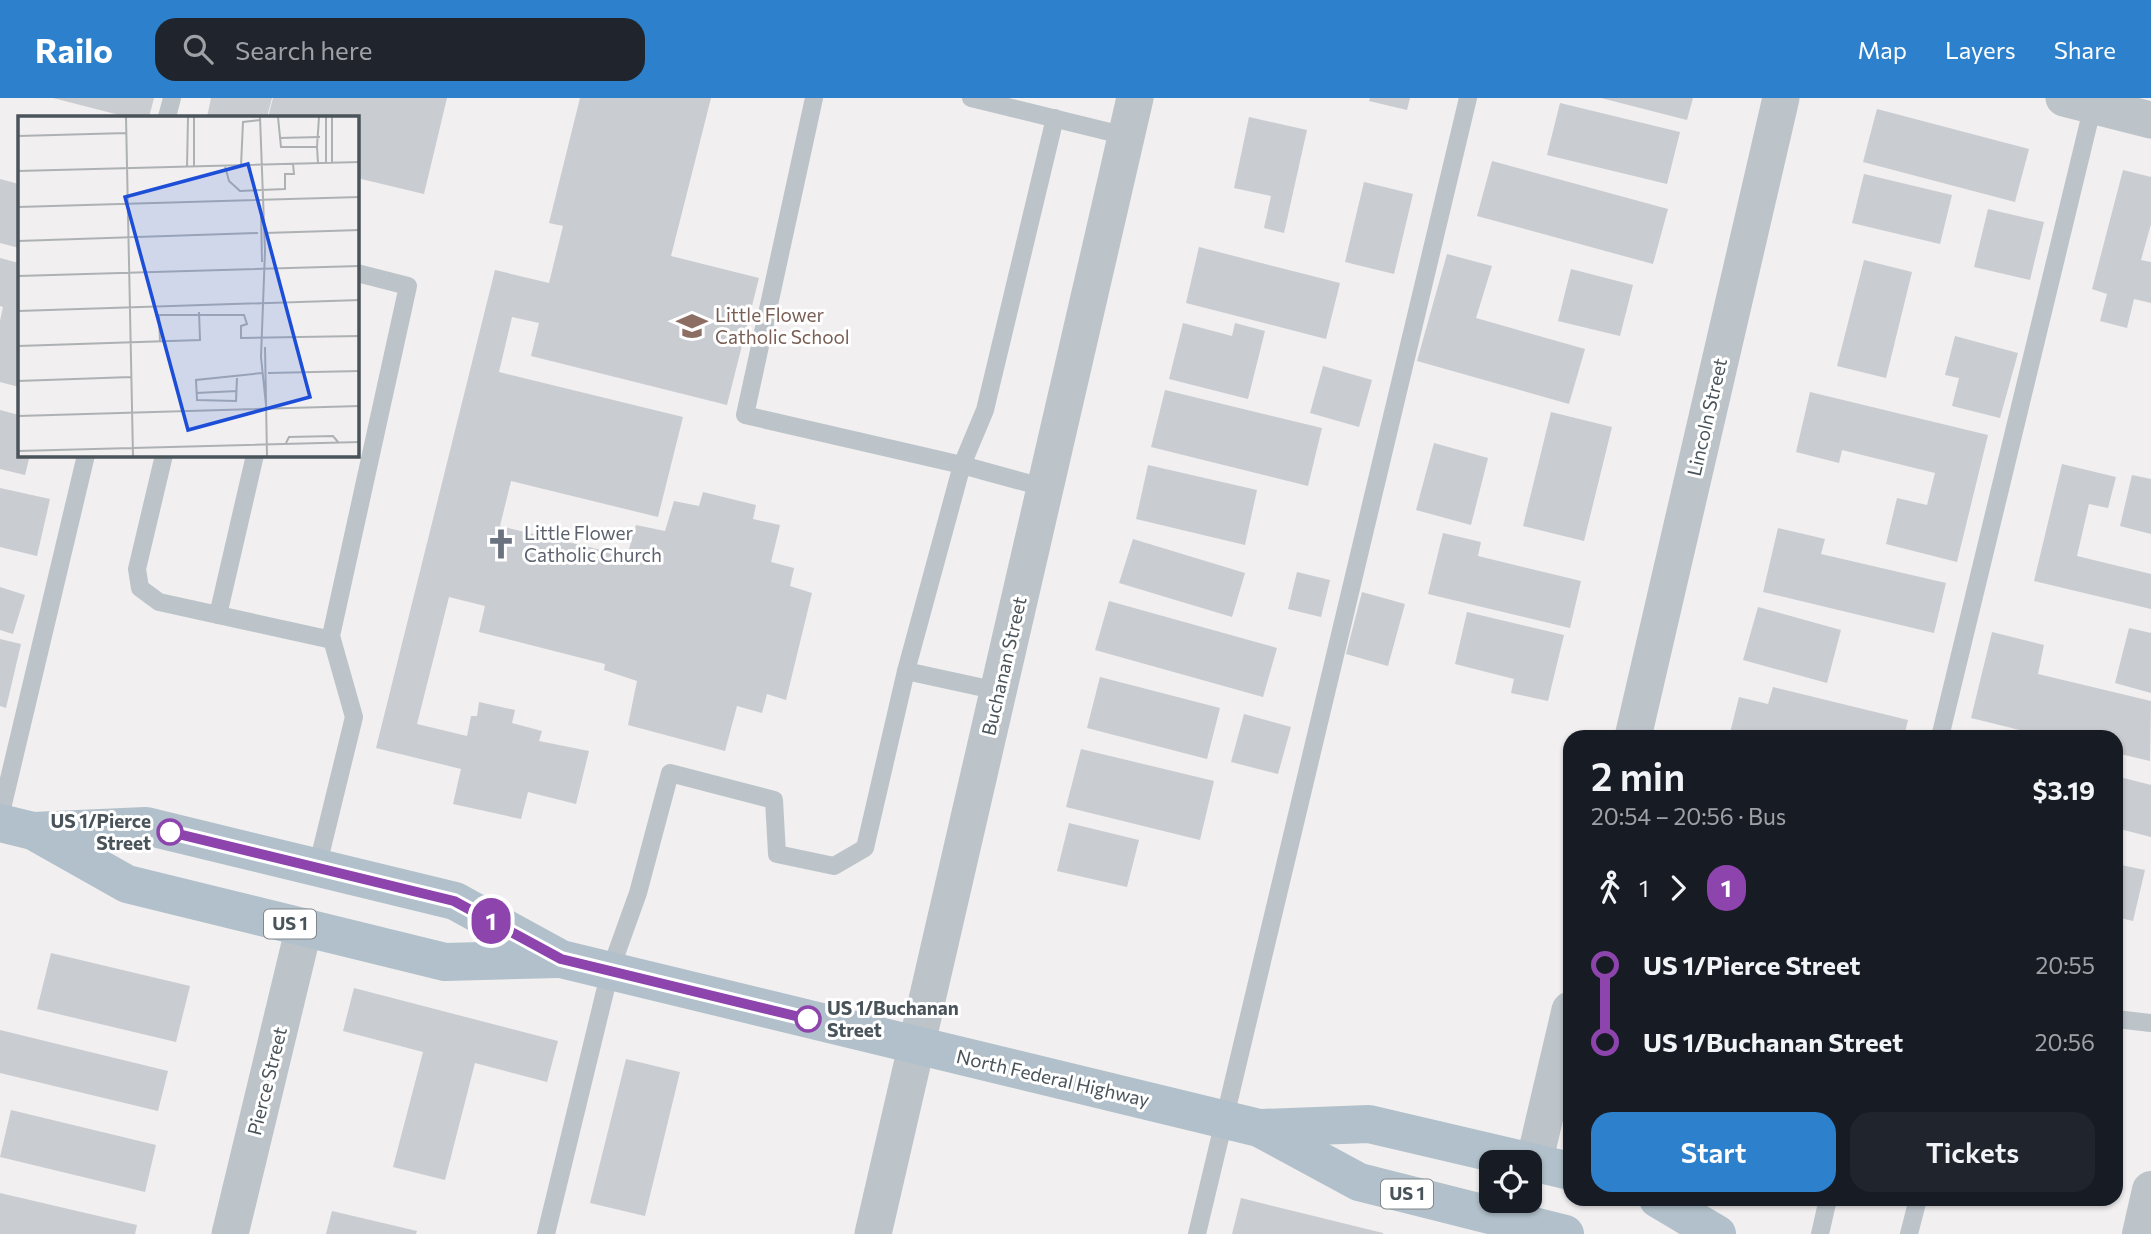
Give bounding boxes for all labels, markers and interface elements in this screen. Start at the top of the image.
search box [155,18,645,81]
text: Railo [35,29,113,70]
icon: search [179,30,217,68]
text: Search here [235,34,372,65]
text: Map [1858,35,1907,64]
text: Layers [1945,35,2016,64]
text: Share [2054,35,2116,64]
inset map [18,116,359,457]
place label: Little Flower Catholic School [715,303,850,348]
school or university icon: Little Flower Catholic School [675,309,709,343]
street label: Lincoln Street [1682,355,1731,478]
place label: Little Flower Catholic Church [524,521,662,566]
church icon: Little Flower Catholic Church [484,527,518,561]
street label: Buchanan Street [976,594,1031,738]
text: 2 min [1591,752,1685,799]
text: $3.19 [2033,774,2095,805]
text: 20:54 – 20:56 · Bus [1591,802,1786,830]
place label: US 1/Pierce Street [50,809,151,854]
marker: US 1/Pierce Street [157,819,183,845]
icon: walk [1591,869,1629,907]
icon: forward [1659,869,1697,907]
text: 1 [1721,873,1732,902]
text: 1 [1639,874,1649,902]
line badge: 1 [468,898,514,944]
text: 1 [486,906,496,935]
road number: US 1 [264,910,316,938]
text: US 1/Pierce Street [1643,949,1860,980]
text: 20:55 [2035,951,2095,979]
place label: US 1/Buchanan Street [827,996,959,1041]
marker: US 1/Buchanan Street [795,1006,821,1032]
street label: Pierce Street [242,1024,291,1137]
text: US 1/Buchanan Street [1643,1026,1903,1057]
text: 20:56 [2035,1028,2095,1056]
street label: North Federal Highway [954,1044,1152,1111]
button: Start [1591,1112,1836,1192]
button: Tickets [1850,1112,2095,1192]
map controls [1479,1150,1542,1213]
button: locate [1479,1150,1542,1213]
road number: US 1 [1381,1180,1433,1209]

